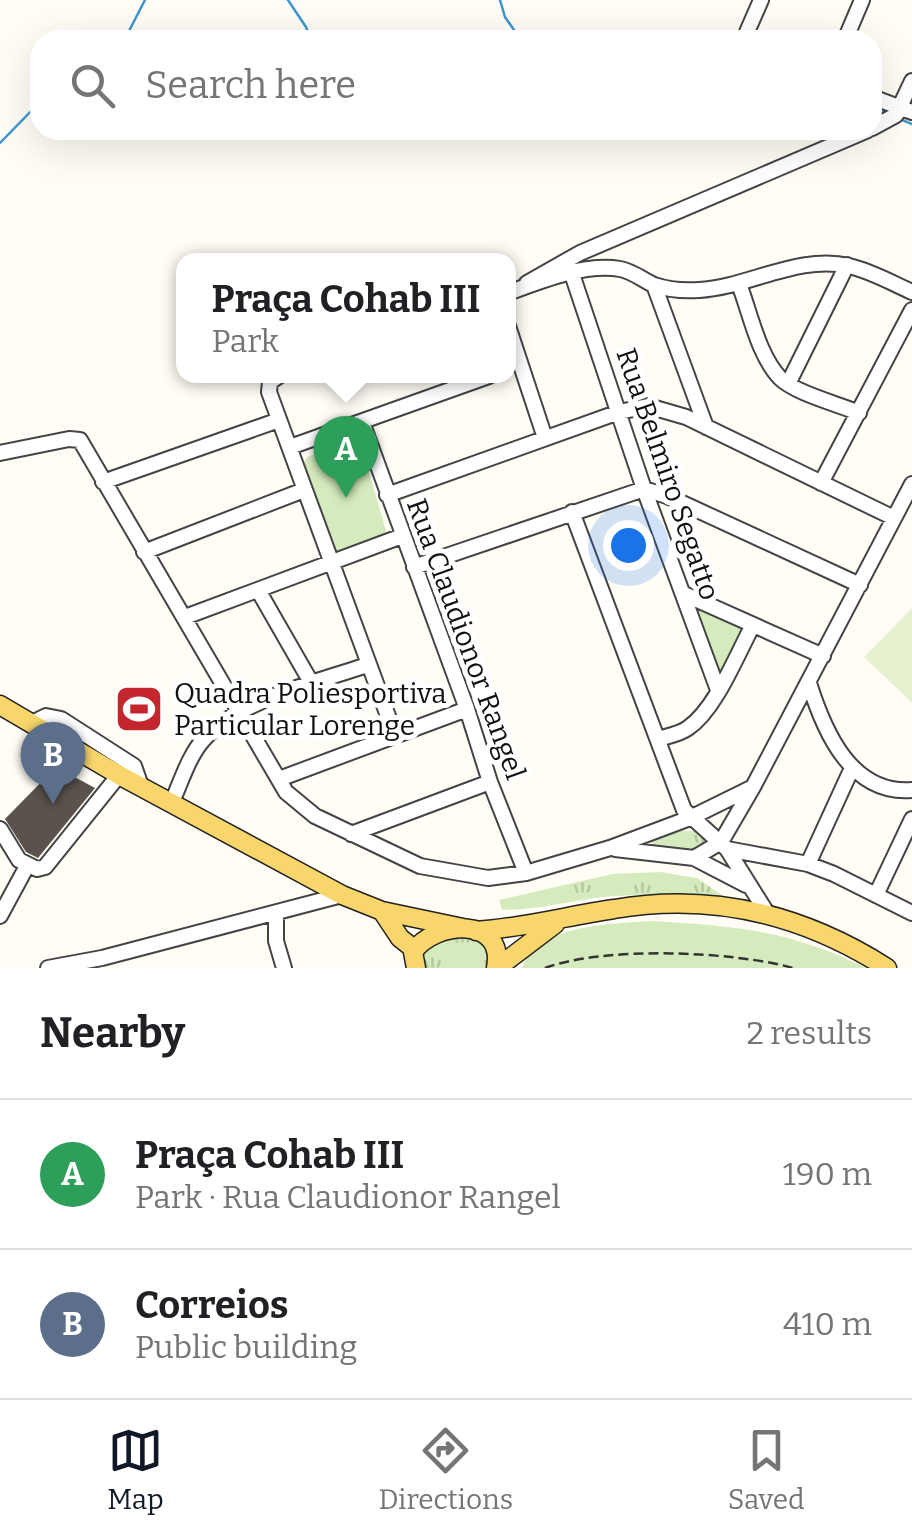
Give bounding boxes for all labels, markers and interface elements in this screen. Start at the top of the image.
search box [30,30,882,140]
icon: search [65,58,120,113]
text: Search here [145,62,356,108]
popup [176,253,516,383]
text: Praça Cohab III [211,276,481,322]
text: Park [211,322,279,360]
street label: Rua Belmiro Segatto [609,344,727,604]
pin: A [314,416,378,498]
street label: Rua Claudionor Rangel [400,494,532,784]
your location [603,520,654,571]
place label: Quadra Poliesportiva Particular Lorenge [174,677,447,742]
sports icon: Quadra Poliesportiva Particular Lorenge [113,683,165,735]
pin: B [20,722,86,804]
text: Nearby [40,1008,185,1058]
text: 2 results [746,1014,872,1052]
text: Praça Cohab III [135,1132,404,1178]
text: A [61,1155,84,1193]
text: 190 m [783,1155,872,1193]
text: Park · Rua Claudionor Rangel [135,1178,561,1216]
text: Correios [135,1282,289,1328]
text: B [62,1305,83,1343]
text: 410 m [783,1305,872,1343]
text: Public building [135,1328,357,1366]
tab: Map [107,1423,164,1516]
tab: Directions [378,1423,513,1516]
tab: Saved [728,1423,805,1516]

